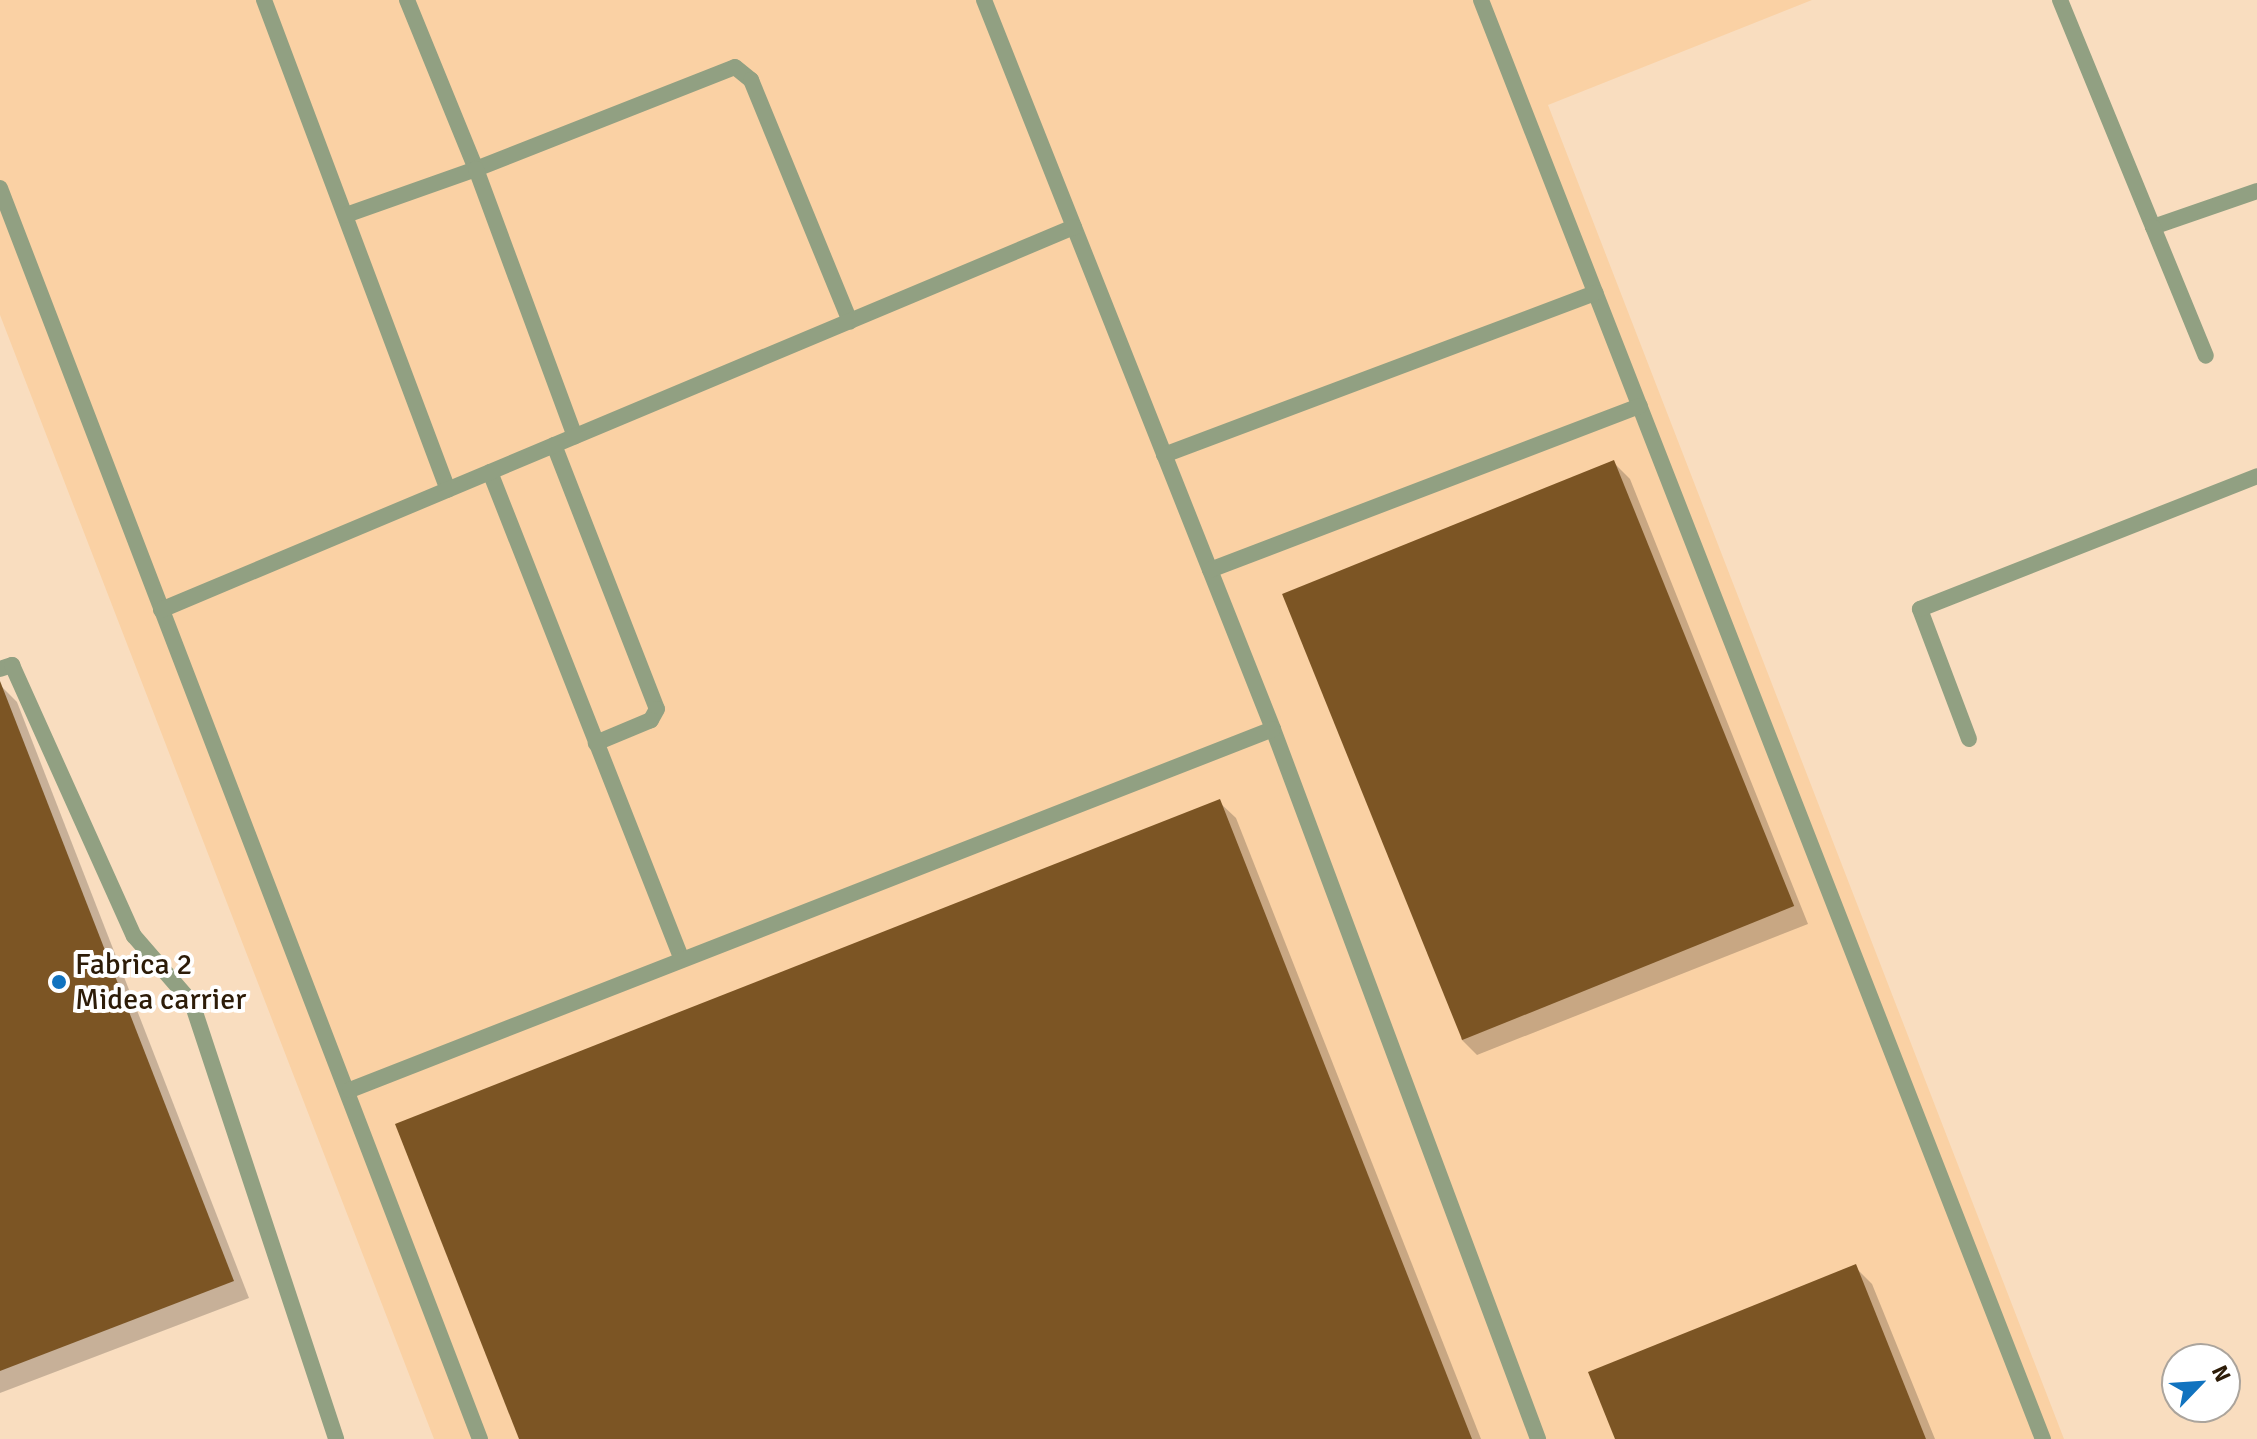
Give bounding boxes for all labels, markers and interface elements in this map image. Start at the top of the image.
place label: Fabrica 2 Midea carrier [75,947,246,1018]
marker: Fabrica 2 Midea carrier [50,973,68,991]
north arrow [2161,1343,2241,1423]
text: N [2206,1361,2237,1386]

